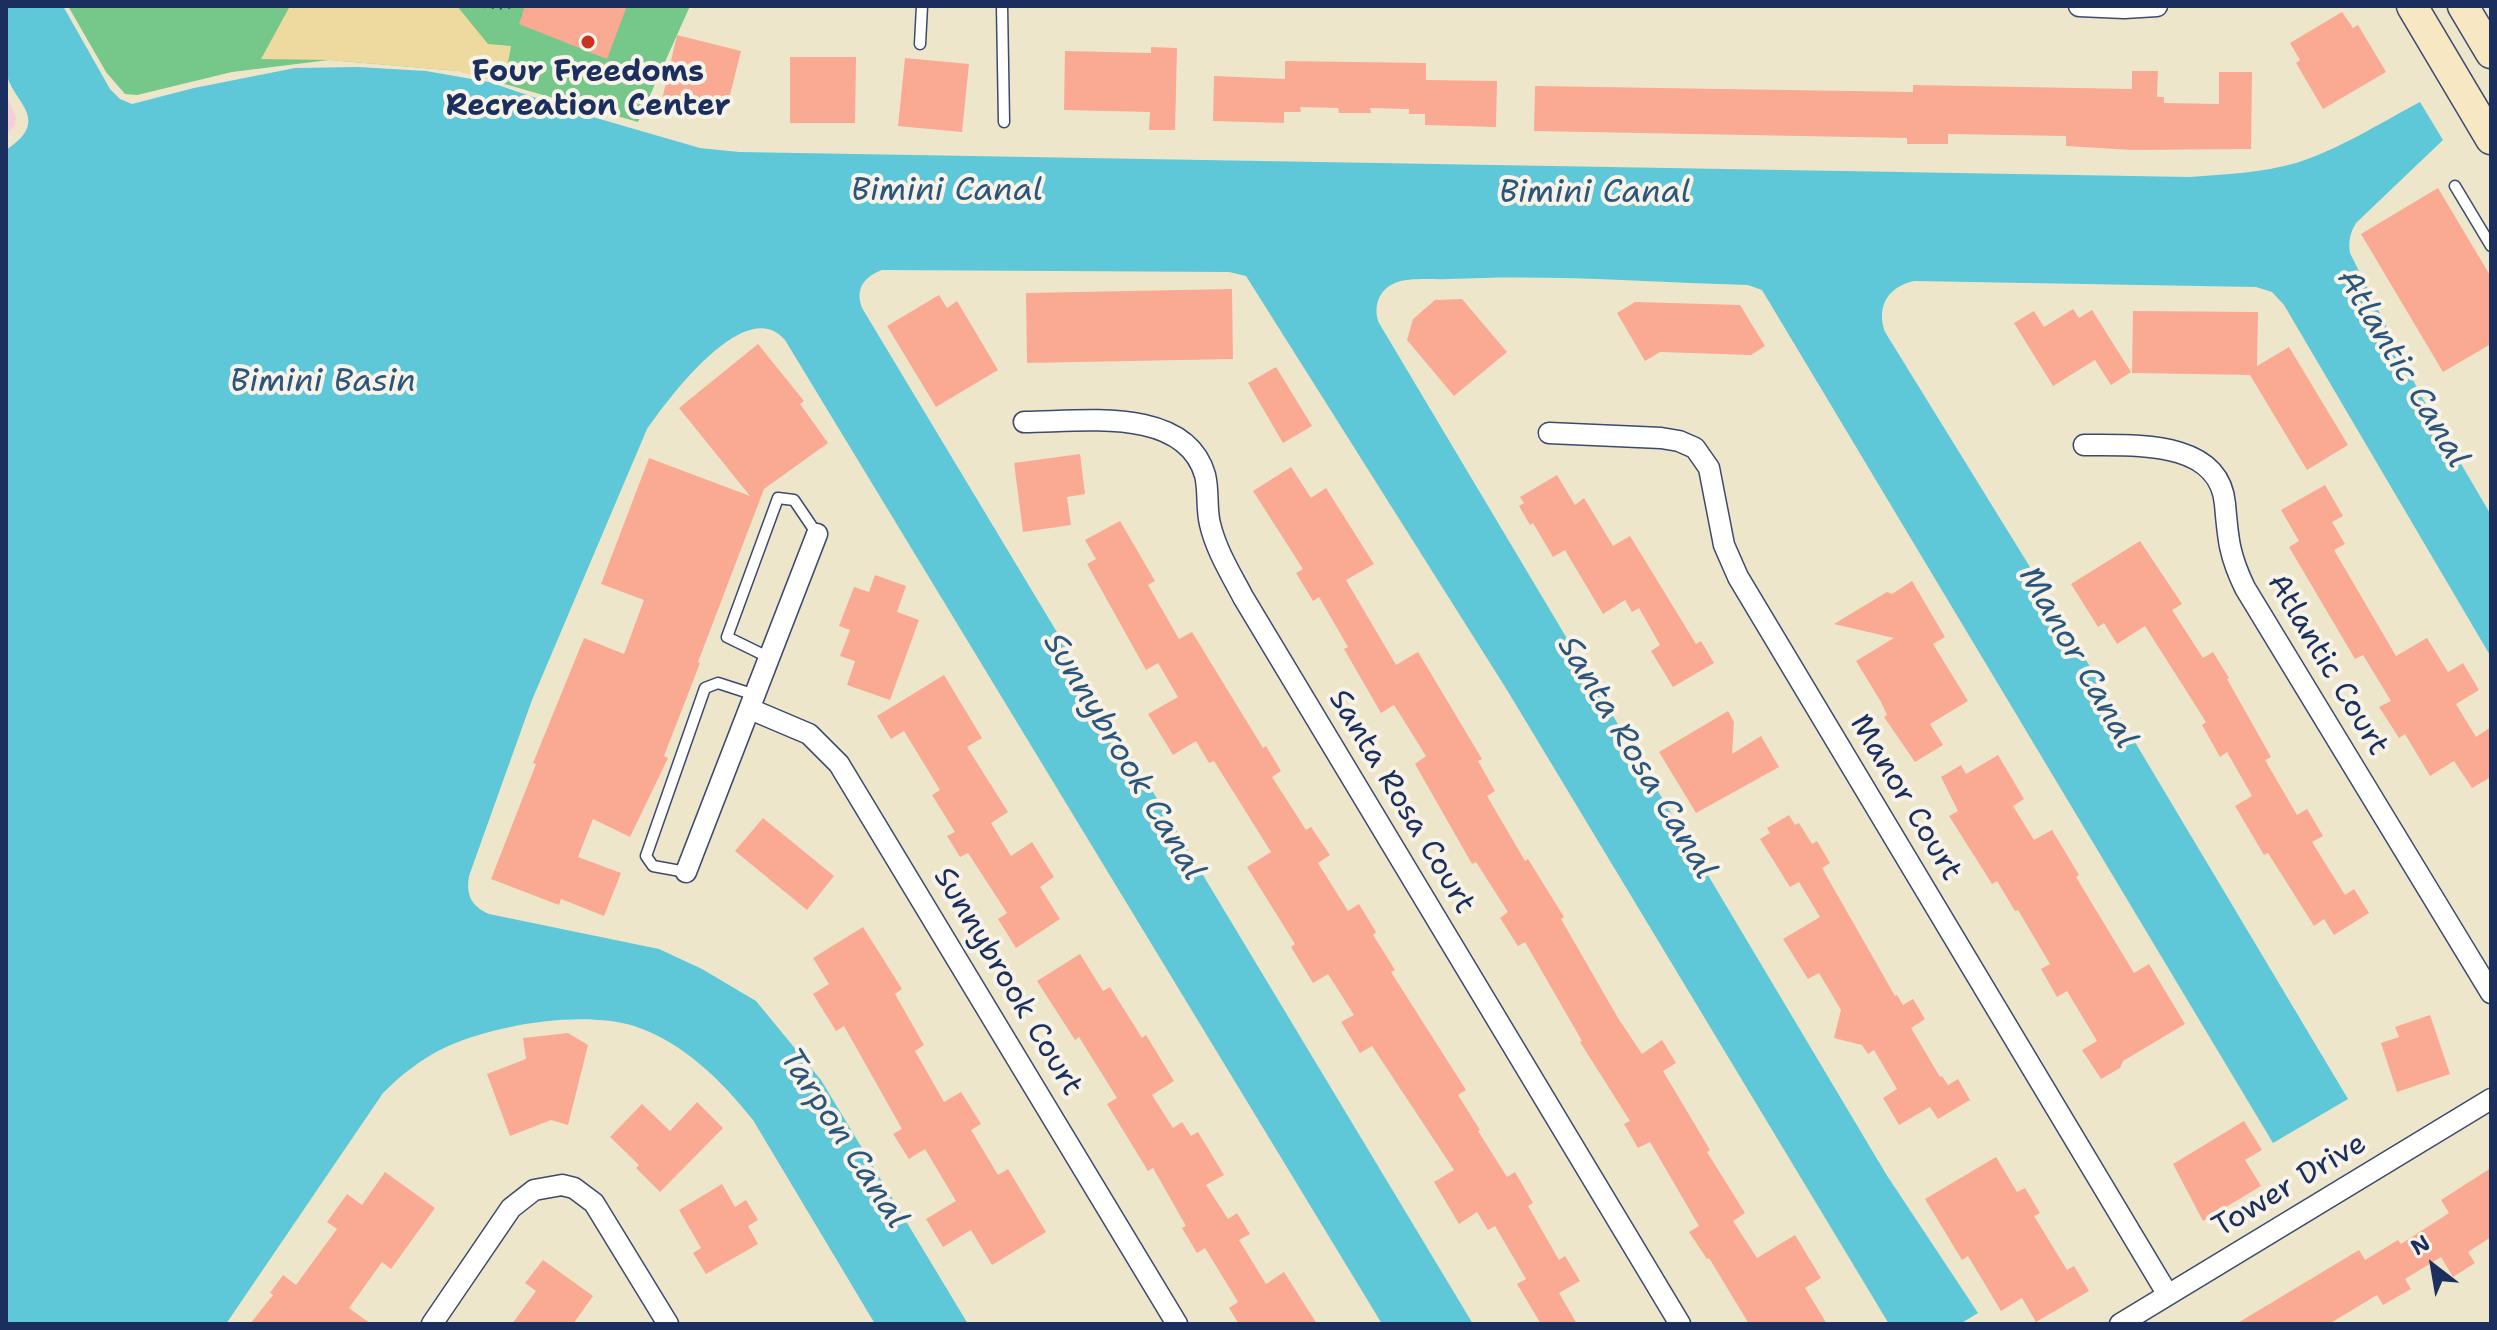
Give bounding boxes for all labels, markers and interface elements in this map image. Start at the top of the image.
marker: Four Freedoms Recreation Center [579,33,597,51]
place label: Four Freedoms Recreation Center [445,55,731,126]
water label: Bimini Canal [851,173,1043,211]
water label: Bimini Canal [1499,175,1691,213]
water label: Atlantic Canal [2328,263,2476,475]
water label: Bimini Basin [230,364,416,402]
water label: Manor Canal [2010,560,2144,756]
street label: Atlantic Court [2259,568,2395,762]
water label: Sunnybrook Canal [1034,626,1212,888]
water label: Santa Rosa Canal [1548,630,1724,886]
street label: Santa Rosa Court [1320,684,1482,920]
street label: Manor Court [1841,708,1969,888]
street label: Sunnybrook Court [925,861,1089,1103]
water label: Tarpon Canal [771,1042,915,1236]
street label: Tower Drive [2207,1126,2373,1246]
north arrow [2393,1226,2473,1306]
text: N [2405,1228,2435,1262]

